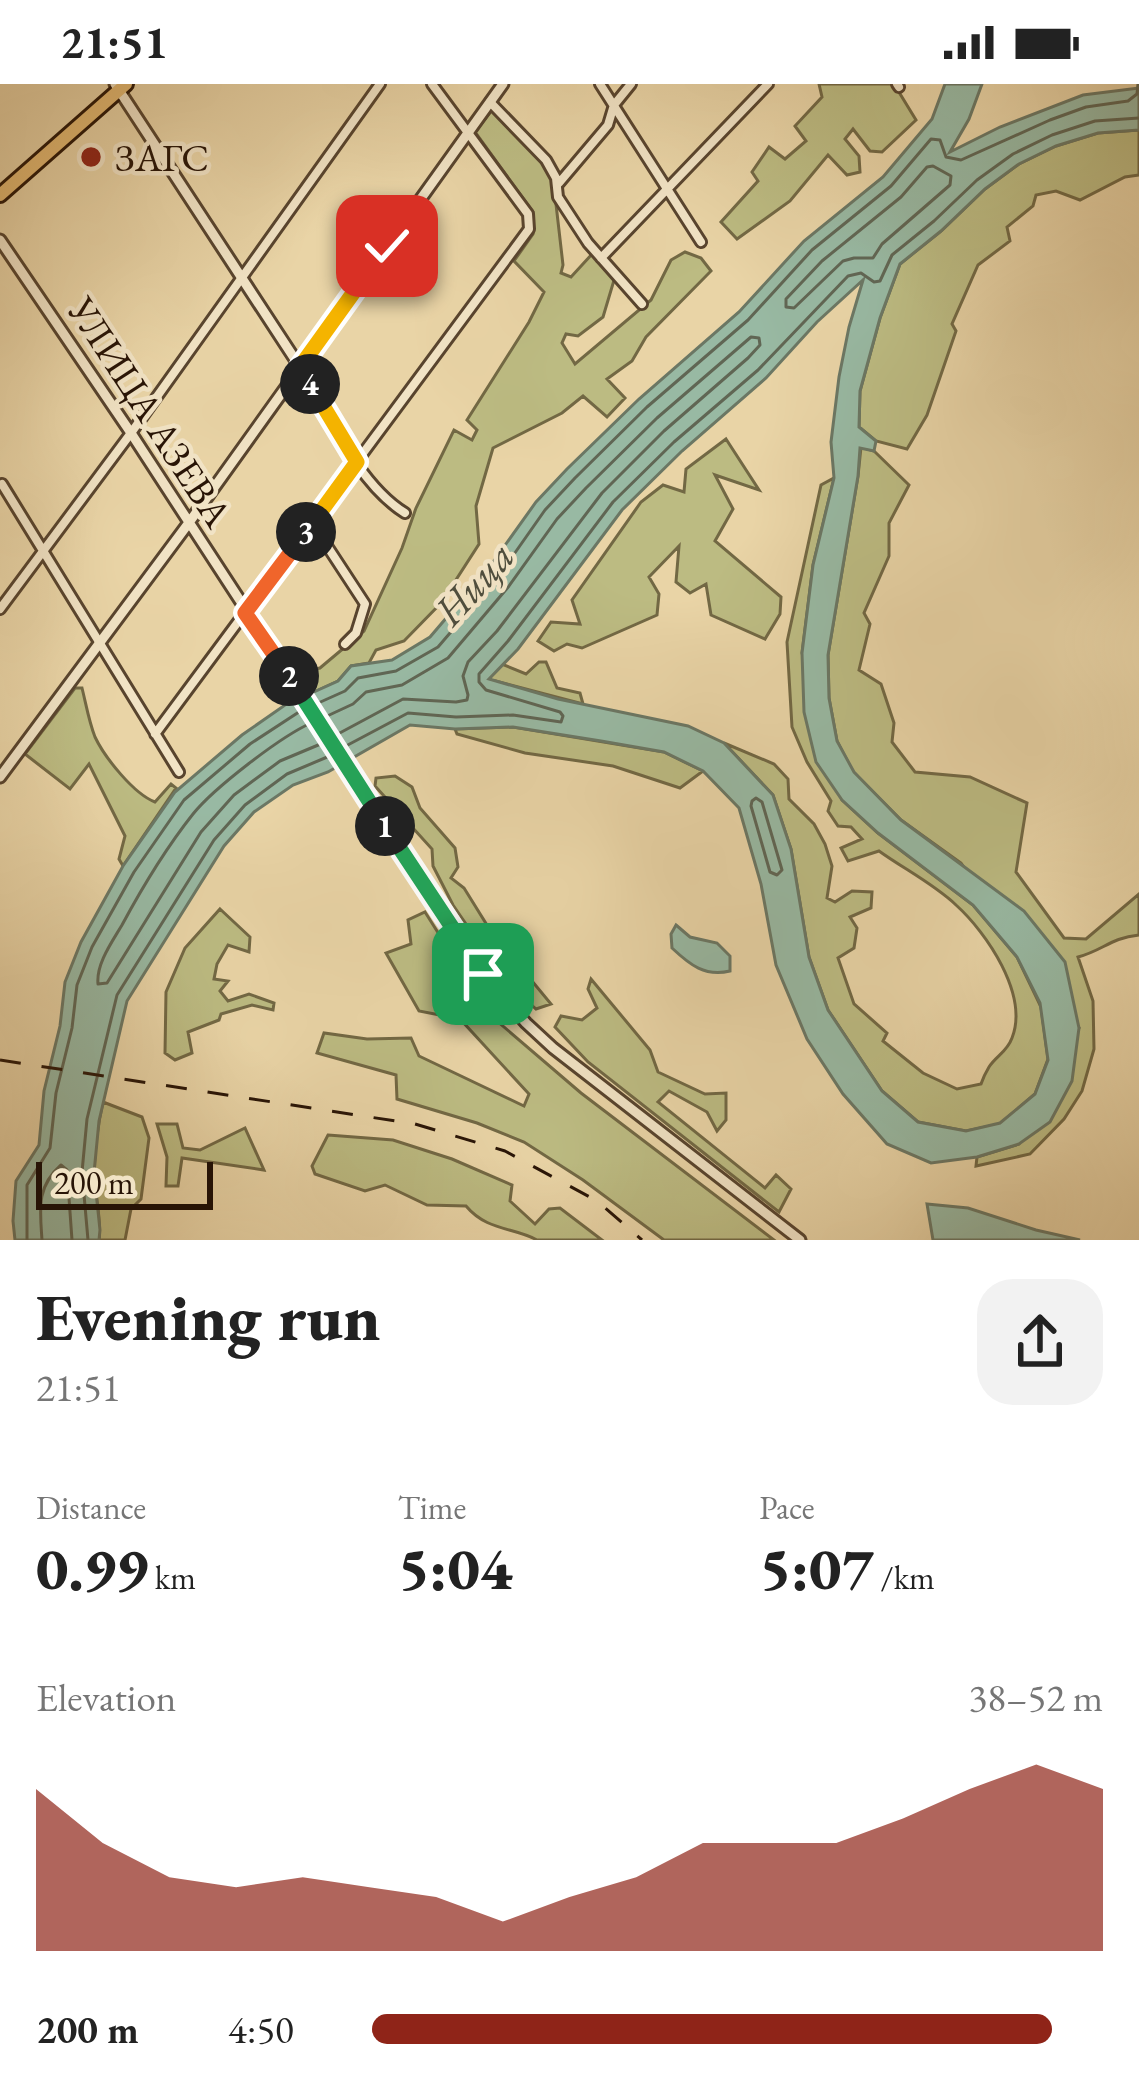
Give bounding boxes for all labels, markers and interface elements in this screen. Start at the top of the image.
text: 21:51 [60,13,168,71]
place label: ЗАГС [115,132,209,183]
marker: ЗАГС [78,144,104,170]
pin [336,195,438,297]
icon: check [354,213,420,279]
street label: УЛИЦА АЗЕВА [56,286,244,538]
pin: 4 [280,354,340,414]
text: 4 [301,362,319,405]
pin: 3 [276,502,336,562]
text: 3 [297,510,315,553]
water label: Ница [421,529,526,637]
pin: 2 [259,646,319,706]
text: 2 [280,654,298,697]
pin: 1 [355,796,415,856]
text: 1 [376,804,394,847]
pin [432,923,534,1025]
icon: arrive [450,941,516,1007]
scale bar [36,1156,213,1209]
text: 200 m [54,1161,134,1204]
text: Evening run [36,1274,381,1360]
button: share [977,1279,1103,1405]
text: 21:51 [36,1362,121,1413]
text: Distance [36,1486,146,1529]
text: Time [398,1486,466,1529]
text: Pace [759,1486,815,1529]
text: 0.99 [36,1529,148,1607]
text: 5:04 [398,1529,512,1607]
text: 5:07 [759,1529,874,1607]
text: km [148,1556,196,1599]
text: /km [874,1556,935,1599]
text: Elevation [36,1672,176,1723]
text: 38–52 m [969,1672,1103,1723]
text: 200 m [36,2004,139,2055]
text: 4:50 [228,2004,294,2055]

